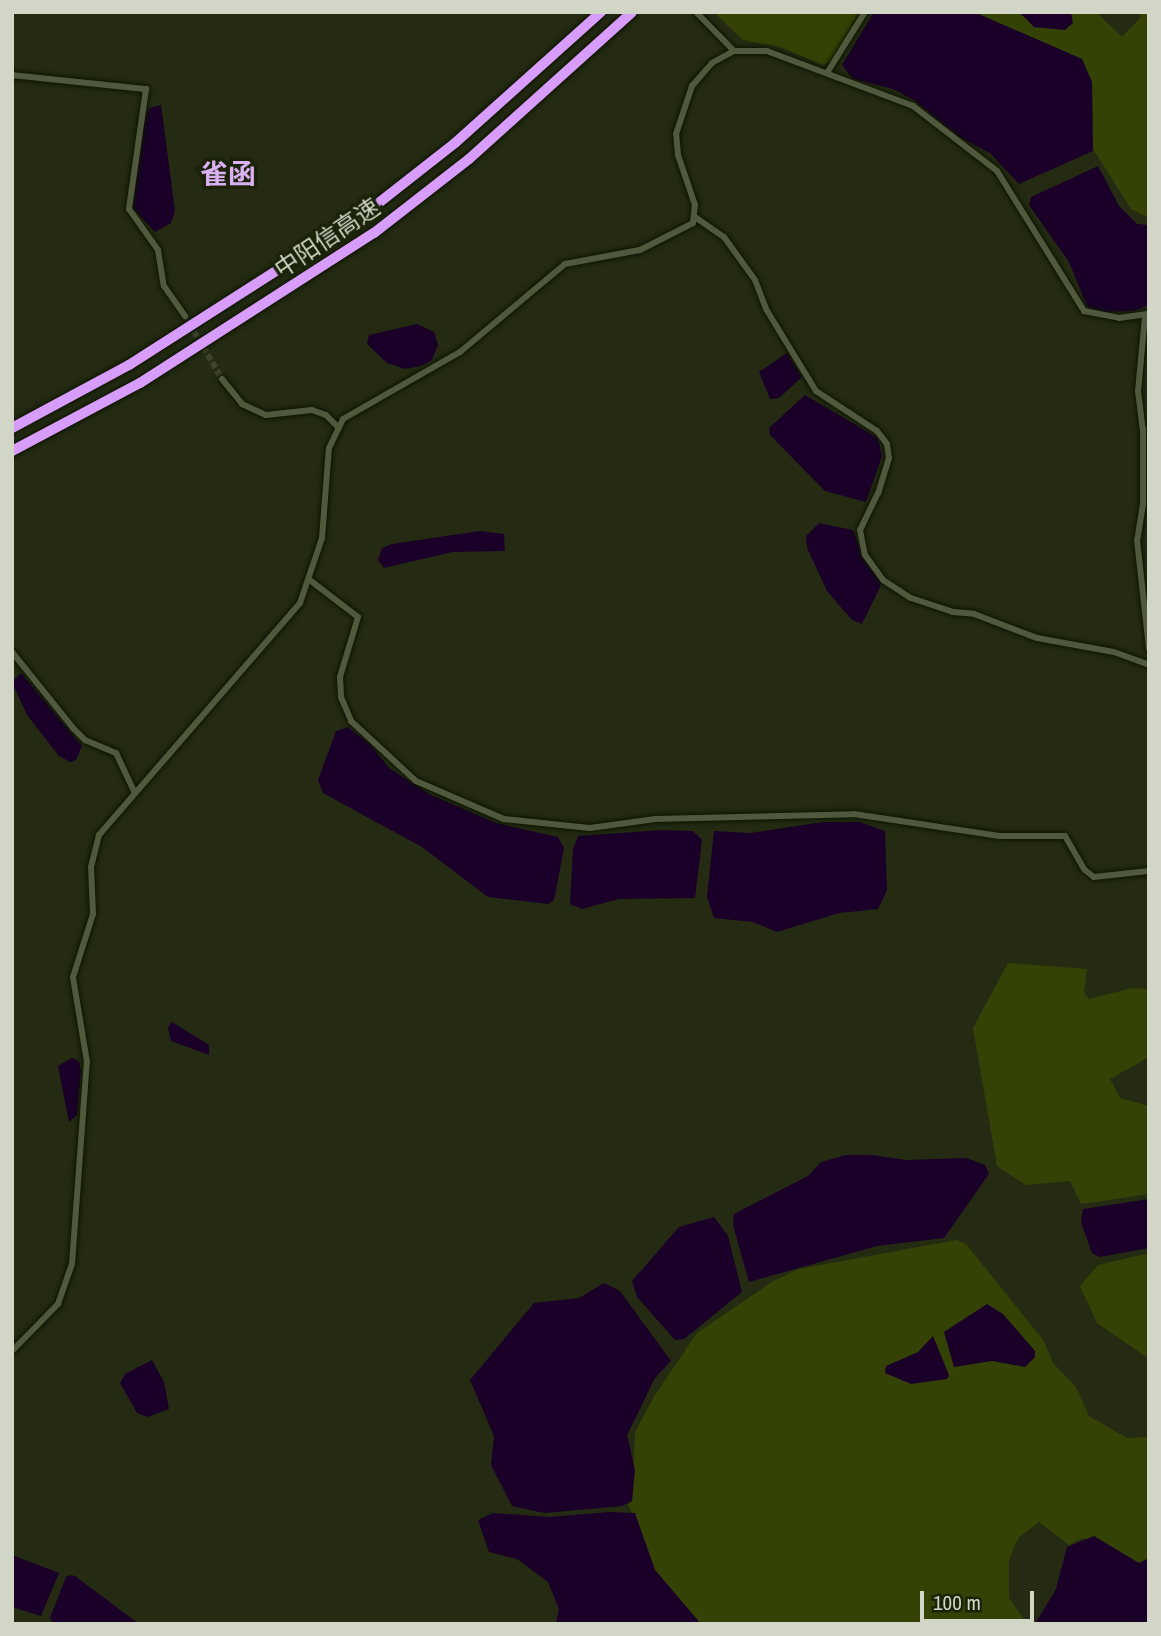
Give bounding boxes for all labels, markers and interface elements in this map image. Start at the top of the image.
district label: 雀函 [200,157,256,191]
street label: 中阳信高速 [269,193,385,283]
scale bar [923,1576,1037,1620]
text: 100 m [933,1588,981,1617]

